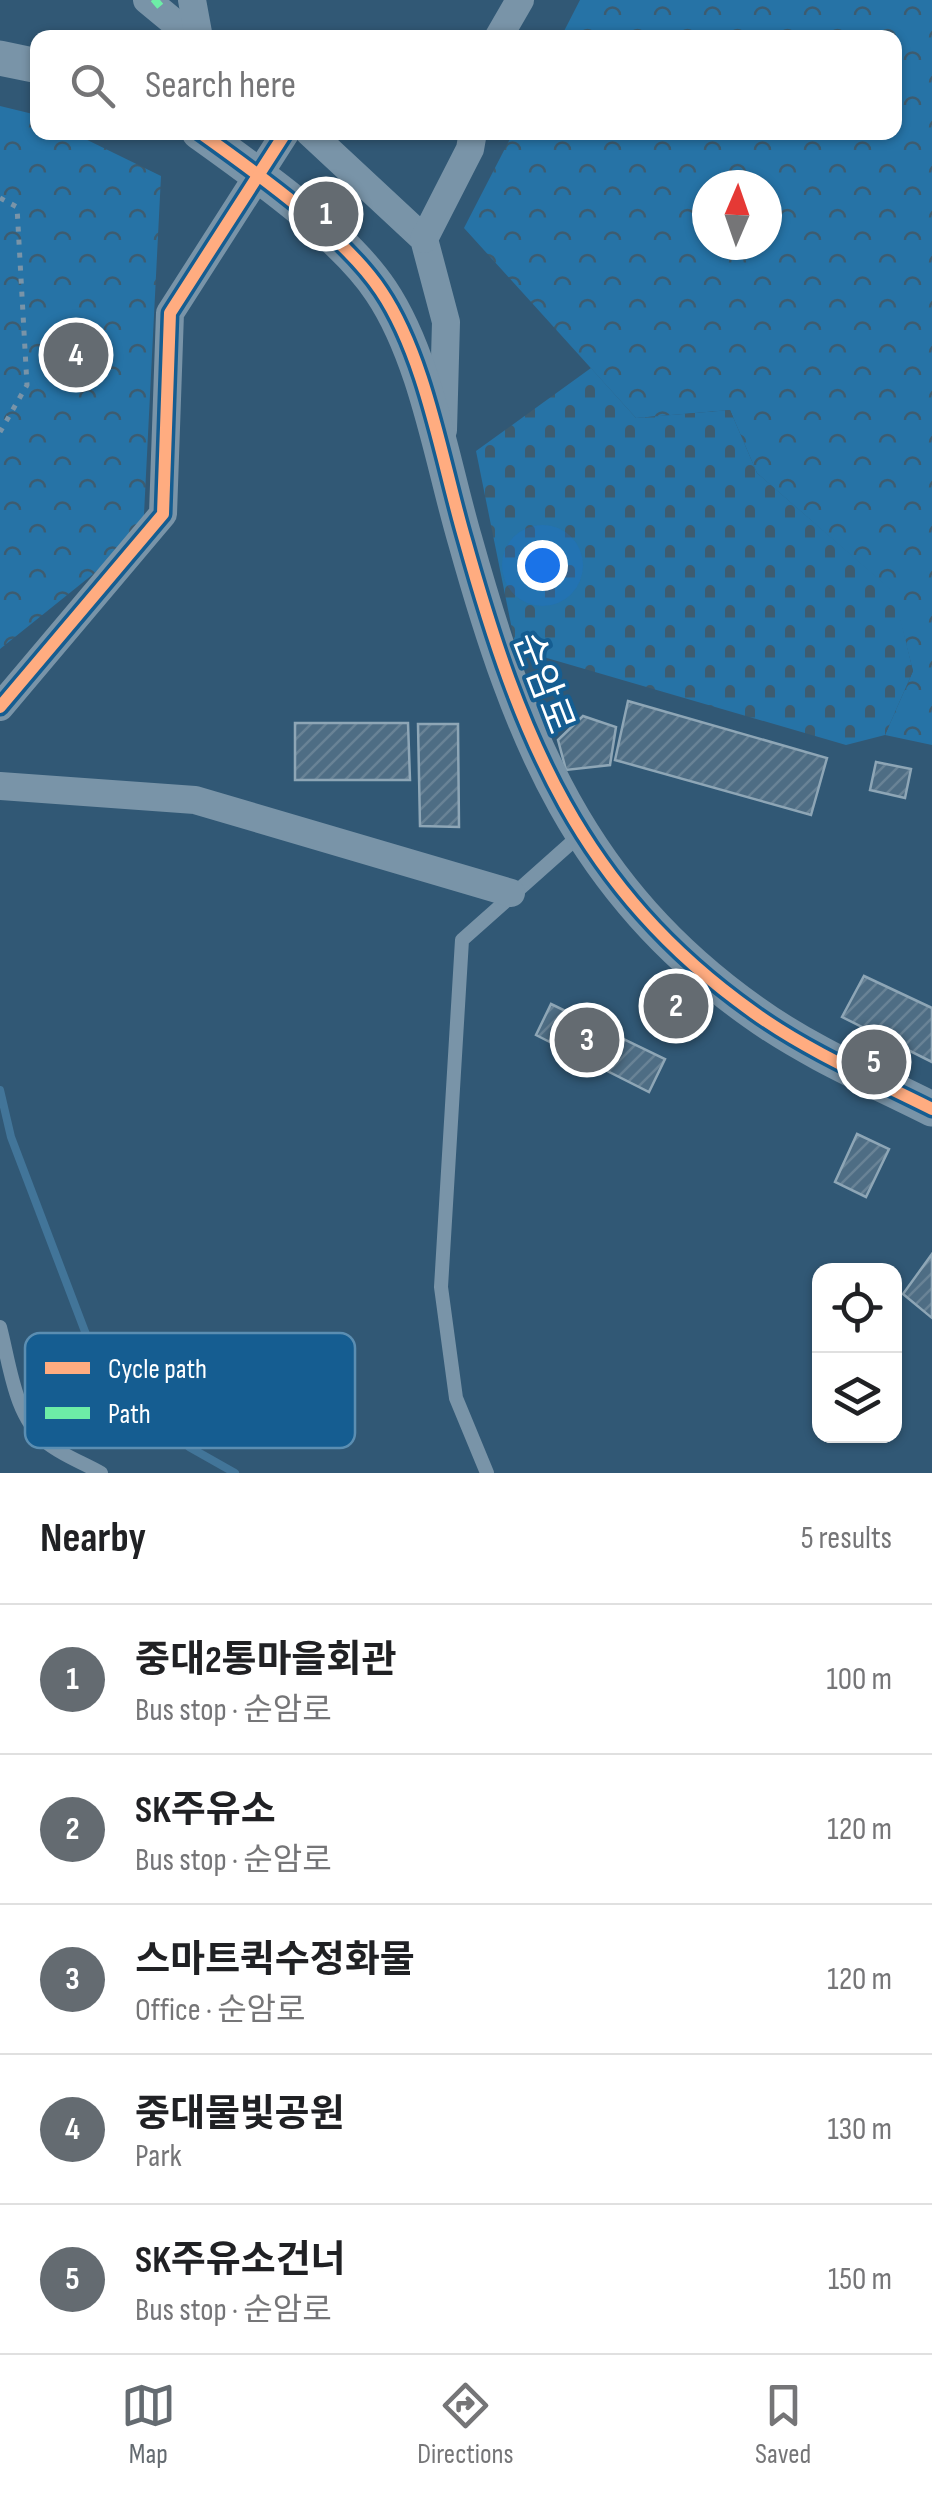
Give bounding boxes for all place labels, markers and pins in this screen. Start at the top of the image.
pin: 1 [294,176,358,252]
pin: 4 [44,318,108,392]
pin: 2 [644,968,708,1044]
pin: 3 [554,1002,620,1078]
pin: 5 [842,1024,906,1100]

